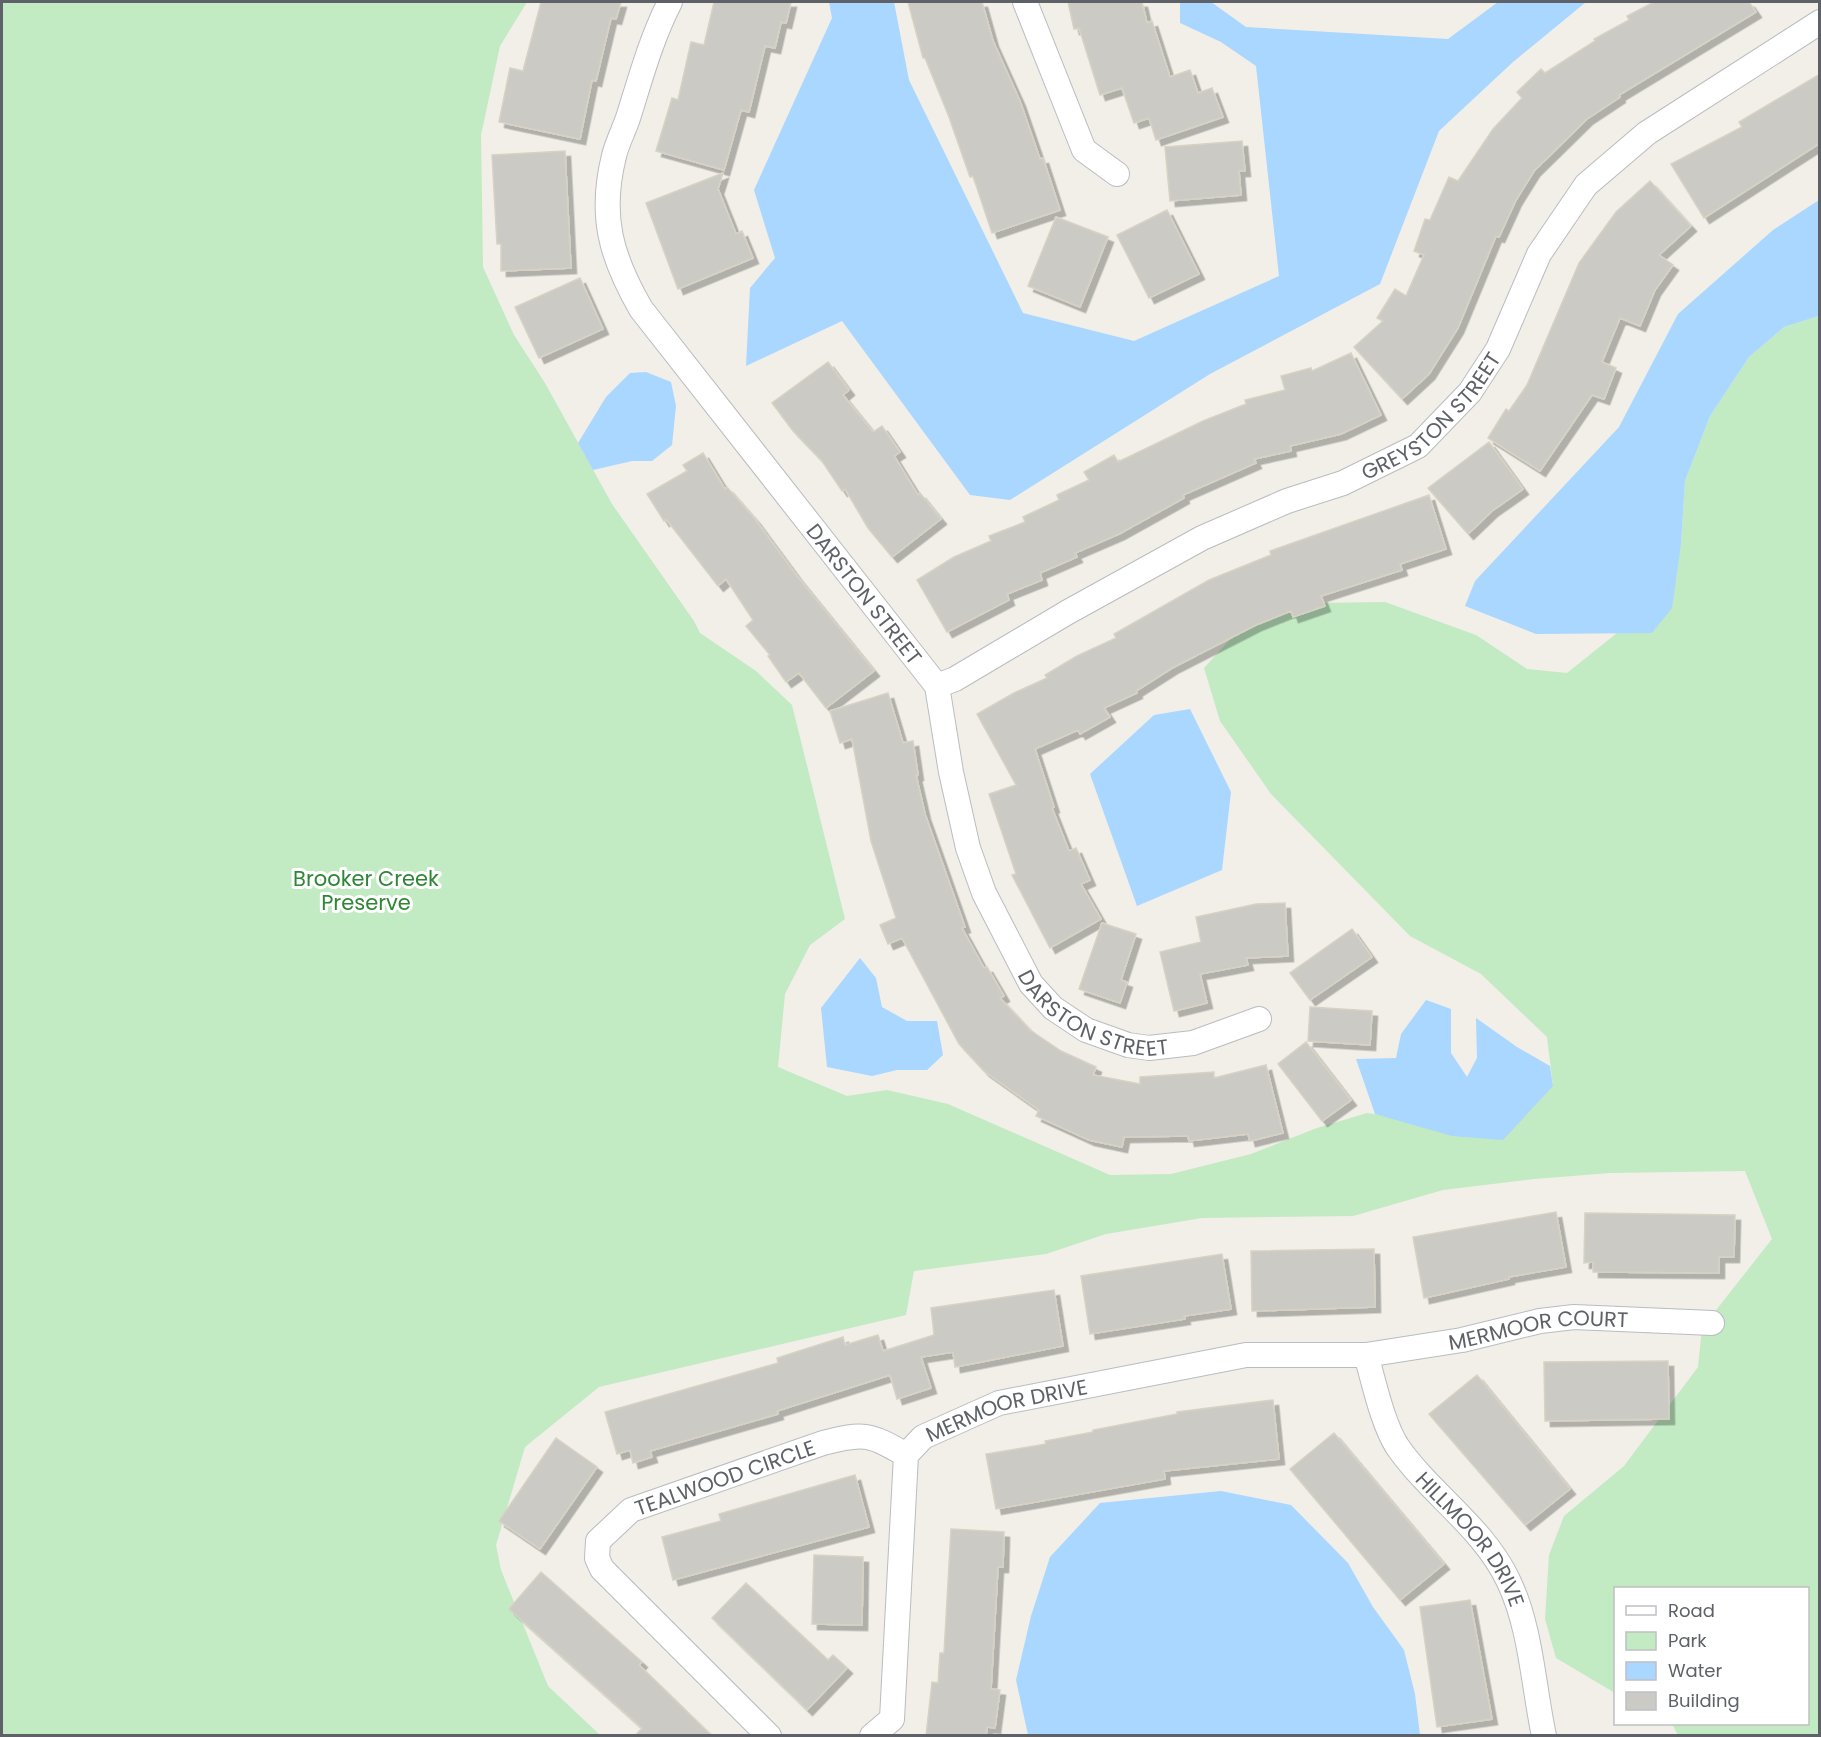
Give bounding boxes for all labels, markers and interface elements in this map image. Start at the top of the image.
street label: GREYSTON STREET [1356,346,1507,486]
street label: DARSTON STREET [800,517,929,670]
park label: Brooker Creek Preserve [293,864,439,917]
street label: DARSTON STREET [1011,964,1170,1063]
street label: MERMOOR COURT [1446,1302,1629,1356]
street label: MERMOOR DRIVE [921,1372,1090,1449]
street label: TEALWOOD CIRCLE [631,1432,819,1522]
street label: HILLMOOR DRIVE [1410,1465,1532,1610]
legend [1614,1587,1809,1725]
text: Road [1668,1598,1715,1623]
text: Park [1668,1628,1707,1653]
text: Water [1668,1658,1722,1683]
text: Building [1668,1688,1740,1713]

